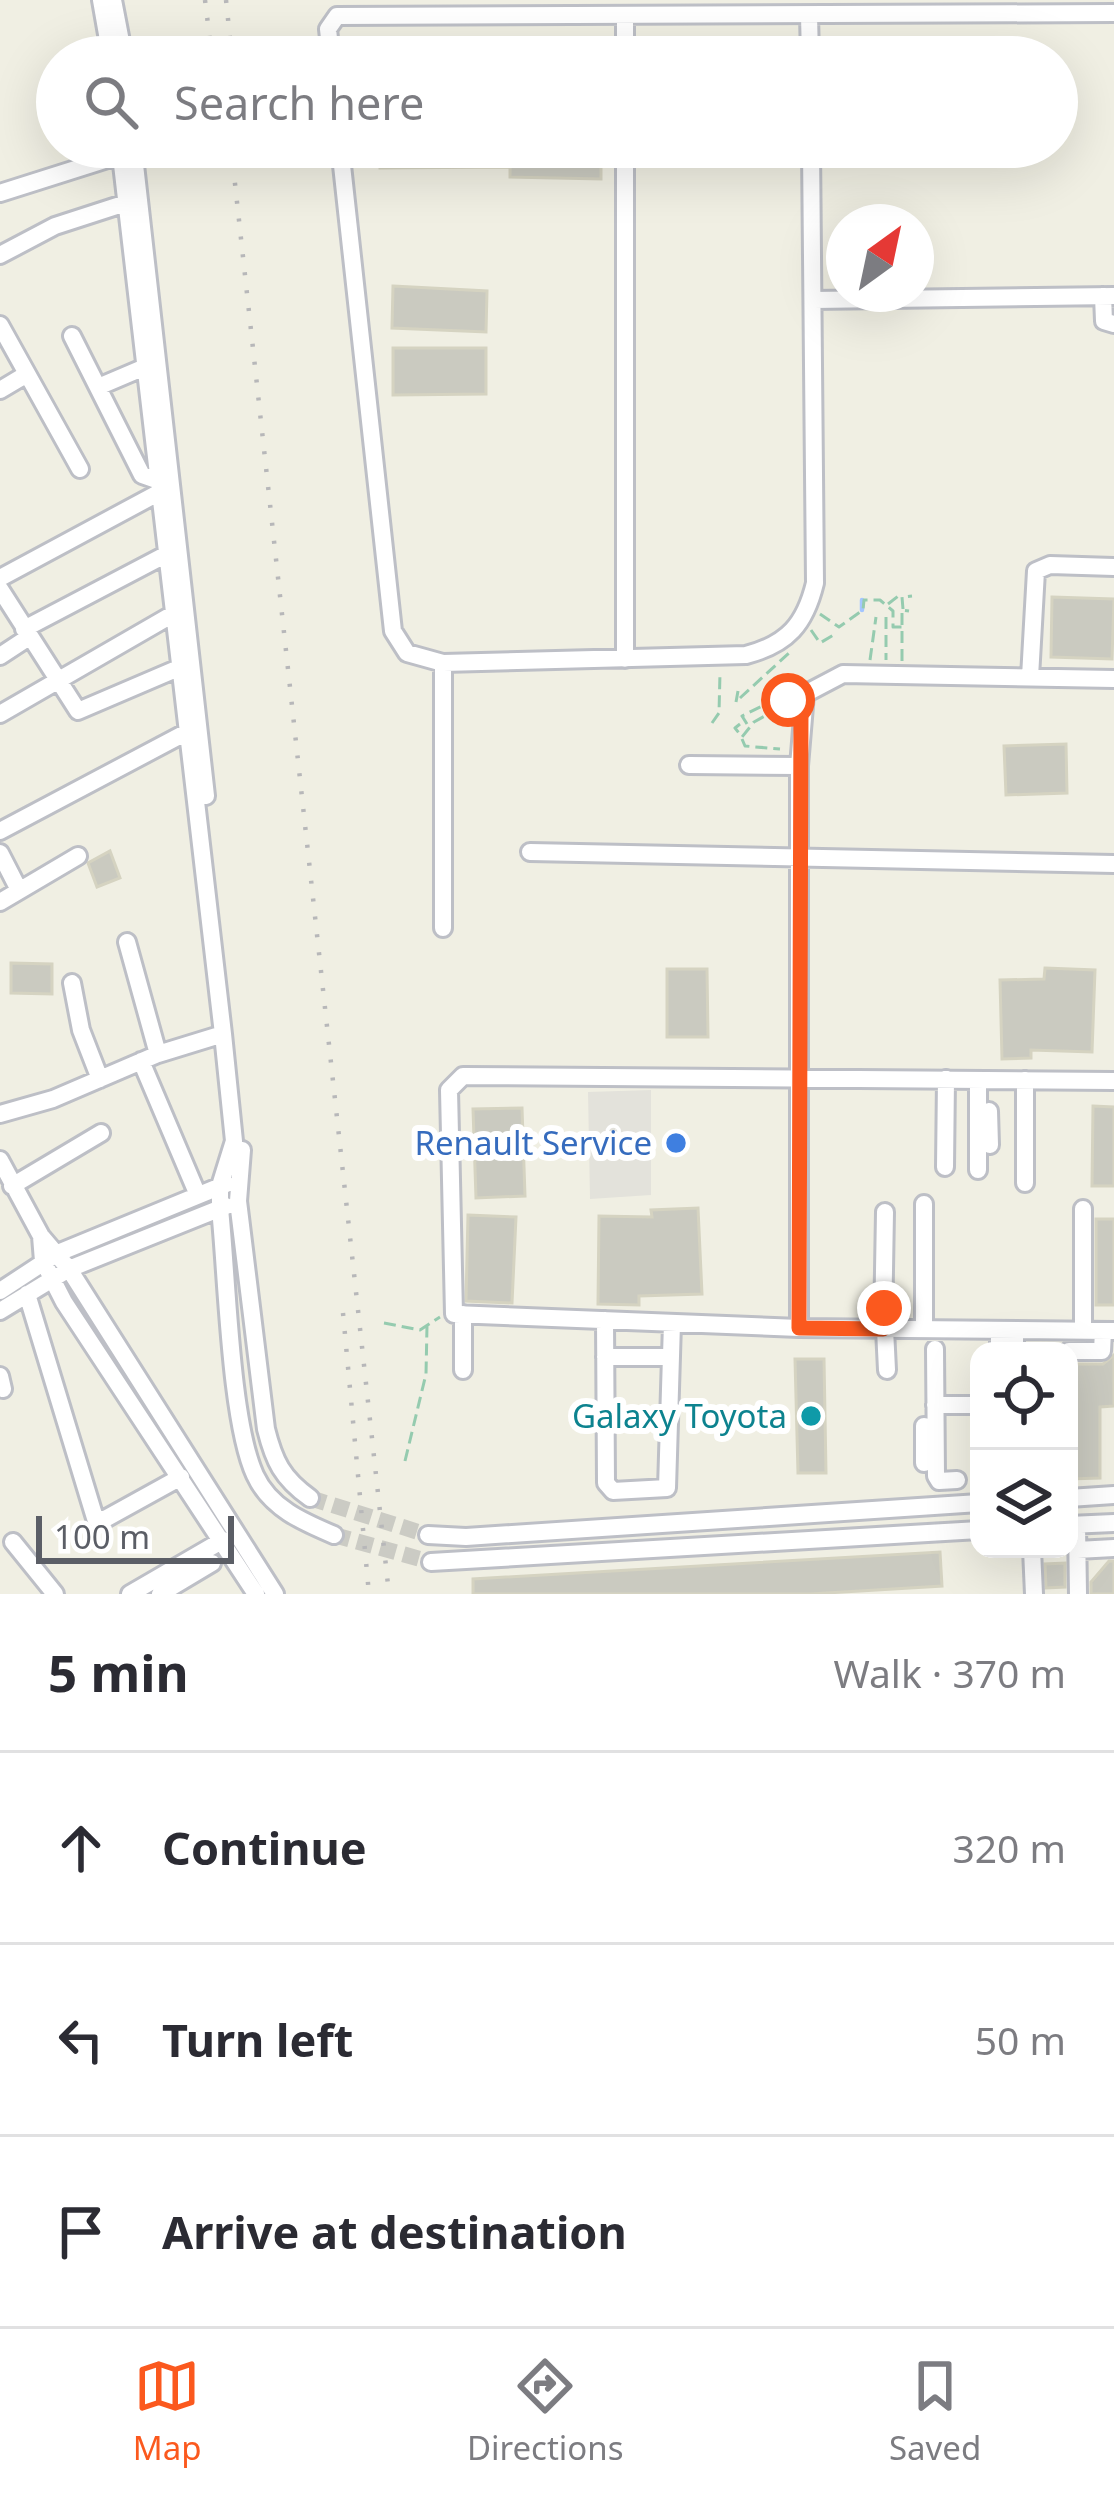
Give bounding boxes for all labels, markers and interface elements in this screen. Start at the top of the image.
search box [36,36,1078,168]
icon: search [78,69,144,135]
text: Search here [174,72,424,133]
north arrow [826,204,934,312]
route start [761,673,815,727]
place label: Renault Service [414,1120,652,1165]
marker: Renault Service [663,1130,689,1156]
route end [857,1281,911,1335]
map controls [970,1342,1078,1558]
button: locate [970,1342,1078,1450]
place label: Galaxy Toyota [572,1393,787,1438]
marker: Galaxy Toyota [798,1403,824,1429]
button: layers [970,1450,1078,1558]
scale bar [36,1510,234,1563]
text: 100 m [54,1514,150,1559]
text: 5 min [48,1637,189,1707]
text: Walk · 370 m [833,1646,1066,1699]
icon: ahead [48,1815,114,1881]
text: Continue [162,1817,367,1878]
text: 320 m [952,1821,1066,1874]
icon: left [48,2007,114,2073]
text: Turn left [162,2009,353,2070]
text: 50 m [975,2013,1066,2066]
icon: arrive [48,2199,114,2265]
text: Arrive at destination [162,2201,627,2262]
tab: Map [133,2353,201,2470]
tab: Directions [467,2353,624,2470]
tab: Saved [889,2353,981,2470]

